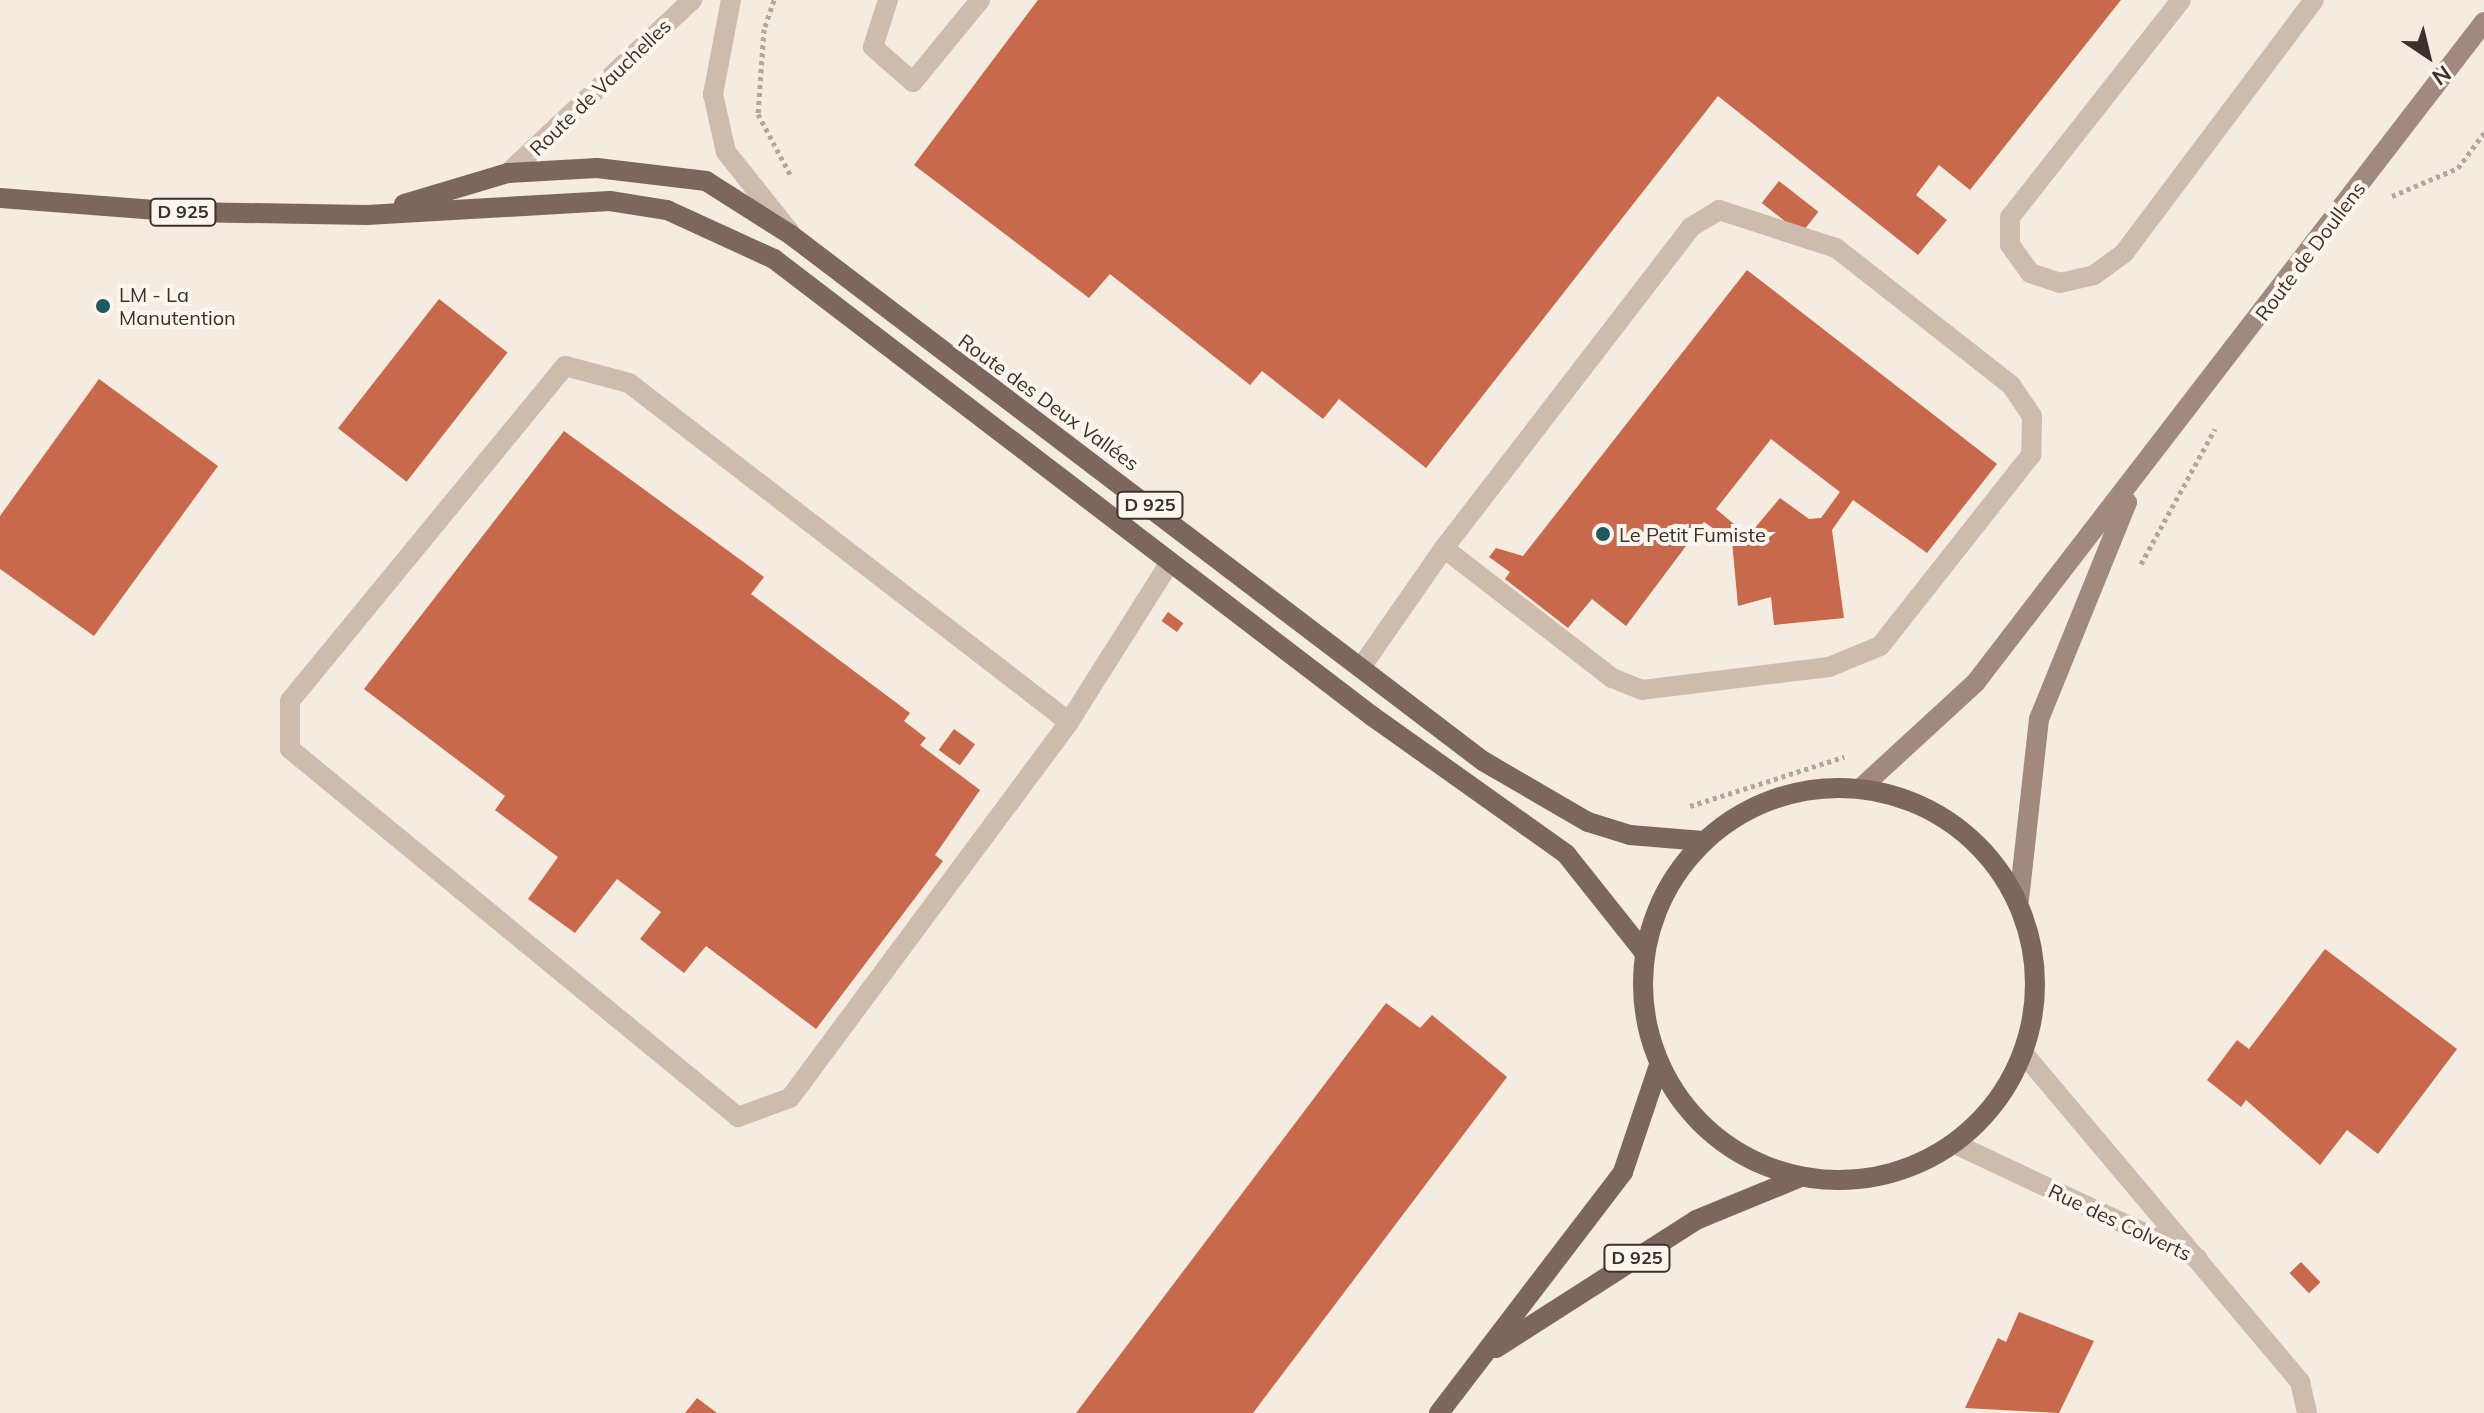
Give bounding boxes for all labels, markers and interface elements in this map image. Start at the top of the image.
street label: Route de Vauchelles [524,13,676,161]
north arrow [2388,16,2468,96]
text: N [2427,59,2457,92]
street label: Route de Doullens [2250,177,2370,325]
road number: D 925 [149,198,217,226]
place label: LM - La Manutention [119,282,236,329]
marker: LM - La Manutention [94,297,112,315]
street label: Route des Deux Vallées [954,329,1144,475]
road number: D 925 [1116,491,1184,519]
place label: Le Petit Fumiste [1619,522,1766,546]
marker: Le Petit Fumiste [1594,525,1612,543]
street label: Rue des Colverts [2045,1178,2195,1266]
road number: D 925 [1603,1244,1671,1272]

